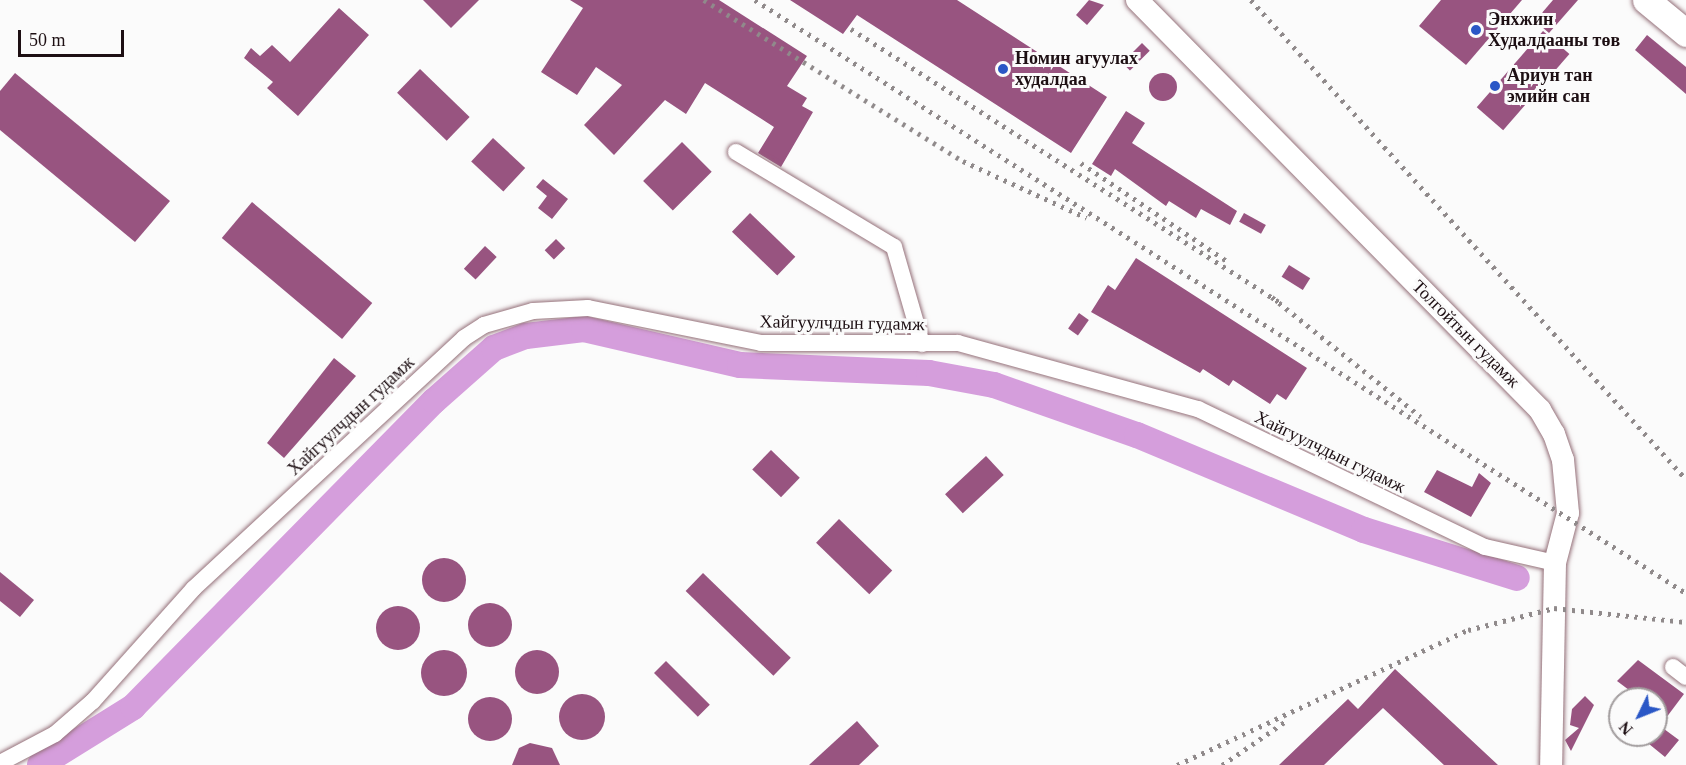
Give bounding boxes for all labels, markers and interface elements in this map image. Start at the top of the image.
place label: Энхжин Худалдааны төв [1488,9,1620,52]
scale bar [21,18,128,56]
marker: Энхжин Худалдааны төв [1469,23,1483,37]
text: 50 m [29,30,66,50]
place label: Номин агуулах худалдаа [1015,48,1138,90]
marker: Номин агуулах худалдаа [996,62,1010,76]
place label: Ариун тан эмийн сан [1507,65,1593,107]
marker: Ариун тан эмийн сан [1488,79,1502,93]
street label: Толгойтын гудамж [1408,276,1524,392]
street label: Хайгуулчдын гудамж [759,311,925,335]
street label: Хайгуулчдын гудамж [283,352,419,480]
street label: Хайгуулчдын гудамж [1251,406,1409,498]
north arrow [1608,687,1668,747]
text: N [1616,718,1636,738]

